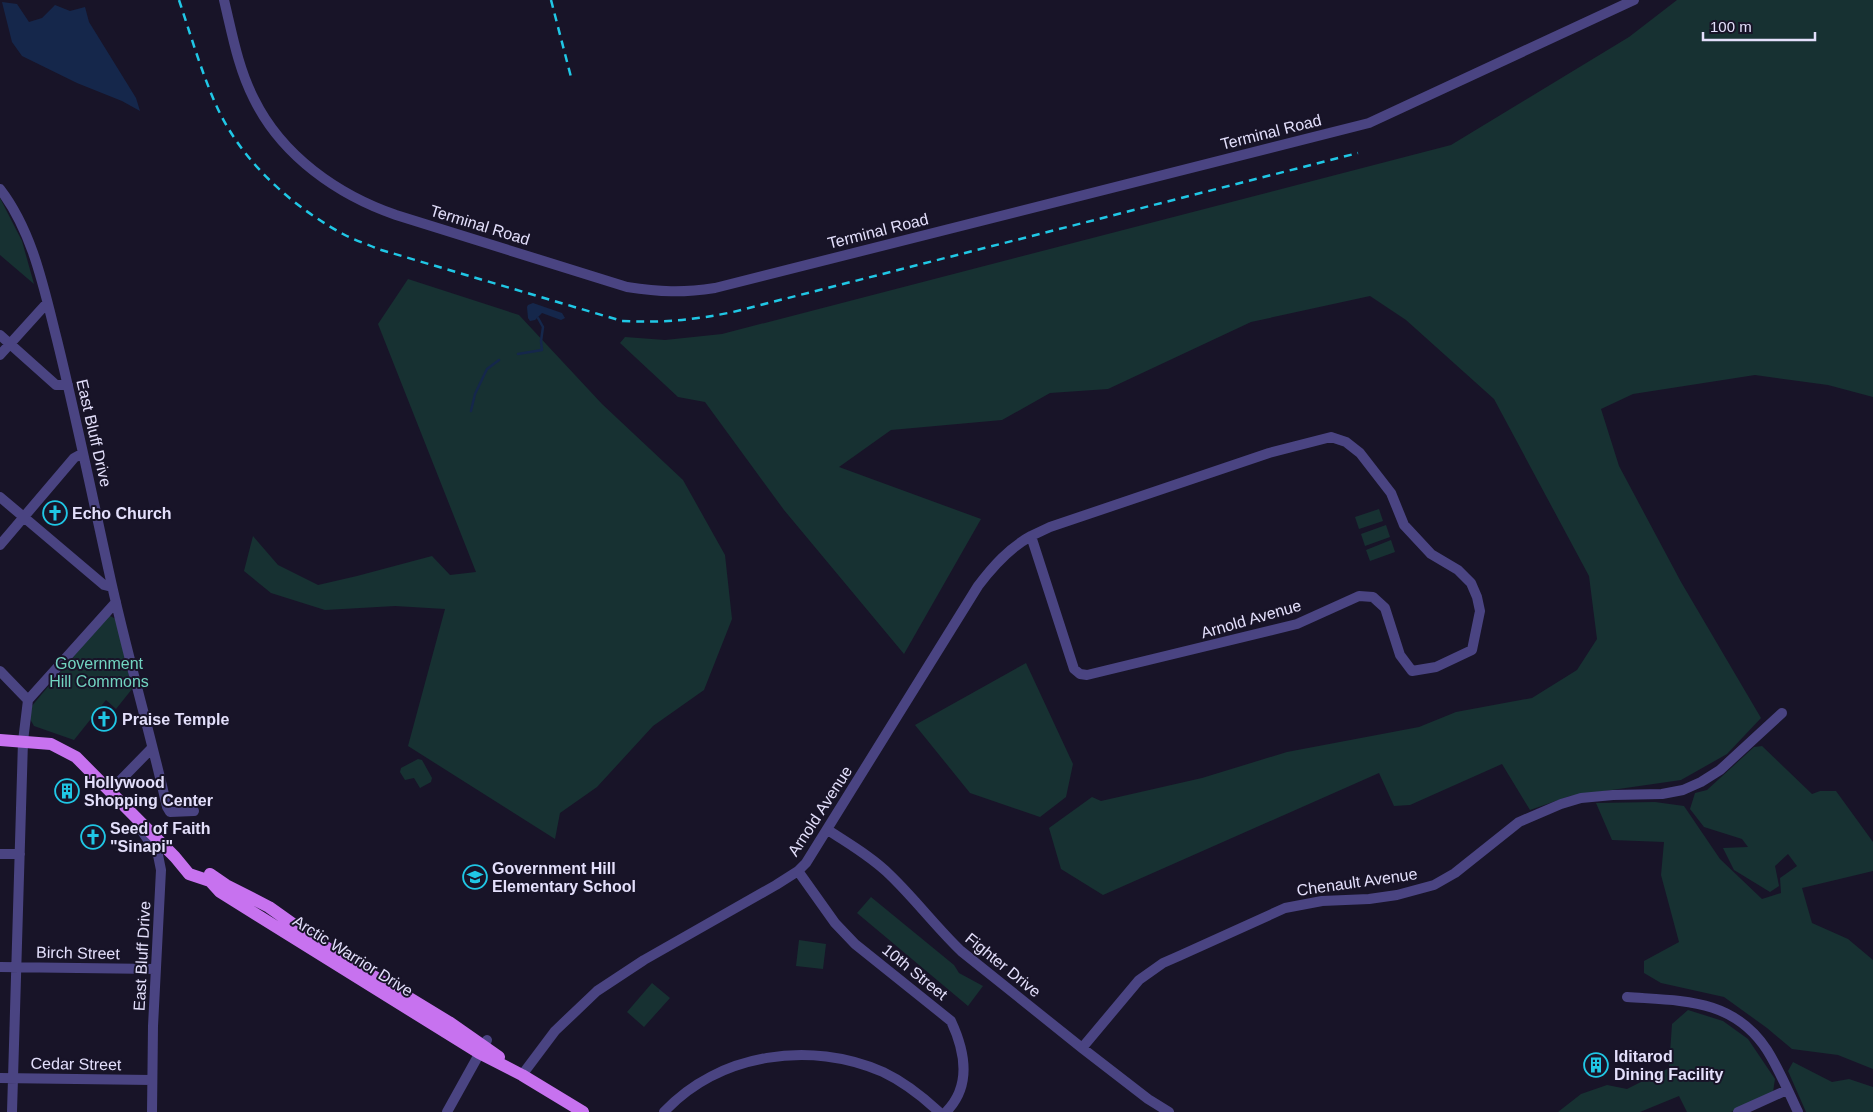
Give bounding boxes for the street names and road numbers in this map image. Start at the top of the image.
street label: Terminal Road [1219,111,1323,153]
street label: Terminal Road [428,202,532,248]
street label: Terminal Road [826,210,930,252]
street label: East Bluff Drive [73,378,115,489]
street label: Arnold Avenue [1199,596,1303,641]
street label: Arnold Avenue [785,763,855,859]
street label: Chenault Avenue [1296,865,1418,899]
street label: East Bluff Drive [131,901,153,1011]
street label: Arctic Warrior Drive [290,912,416,1000]
street label: Fighter Drive [962,930,1044,1000]
street label: 10th Street [879,941,951,1004]
street label: Birch Street [36,944,120,962]
street label: Cedar Street [30,1055,122,1073]

